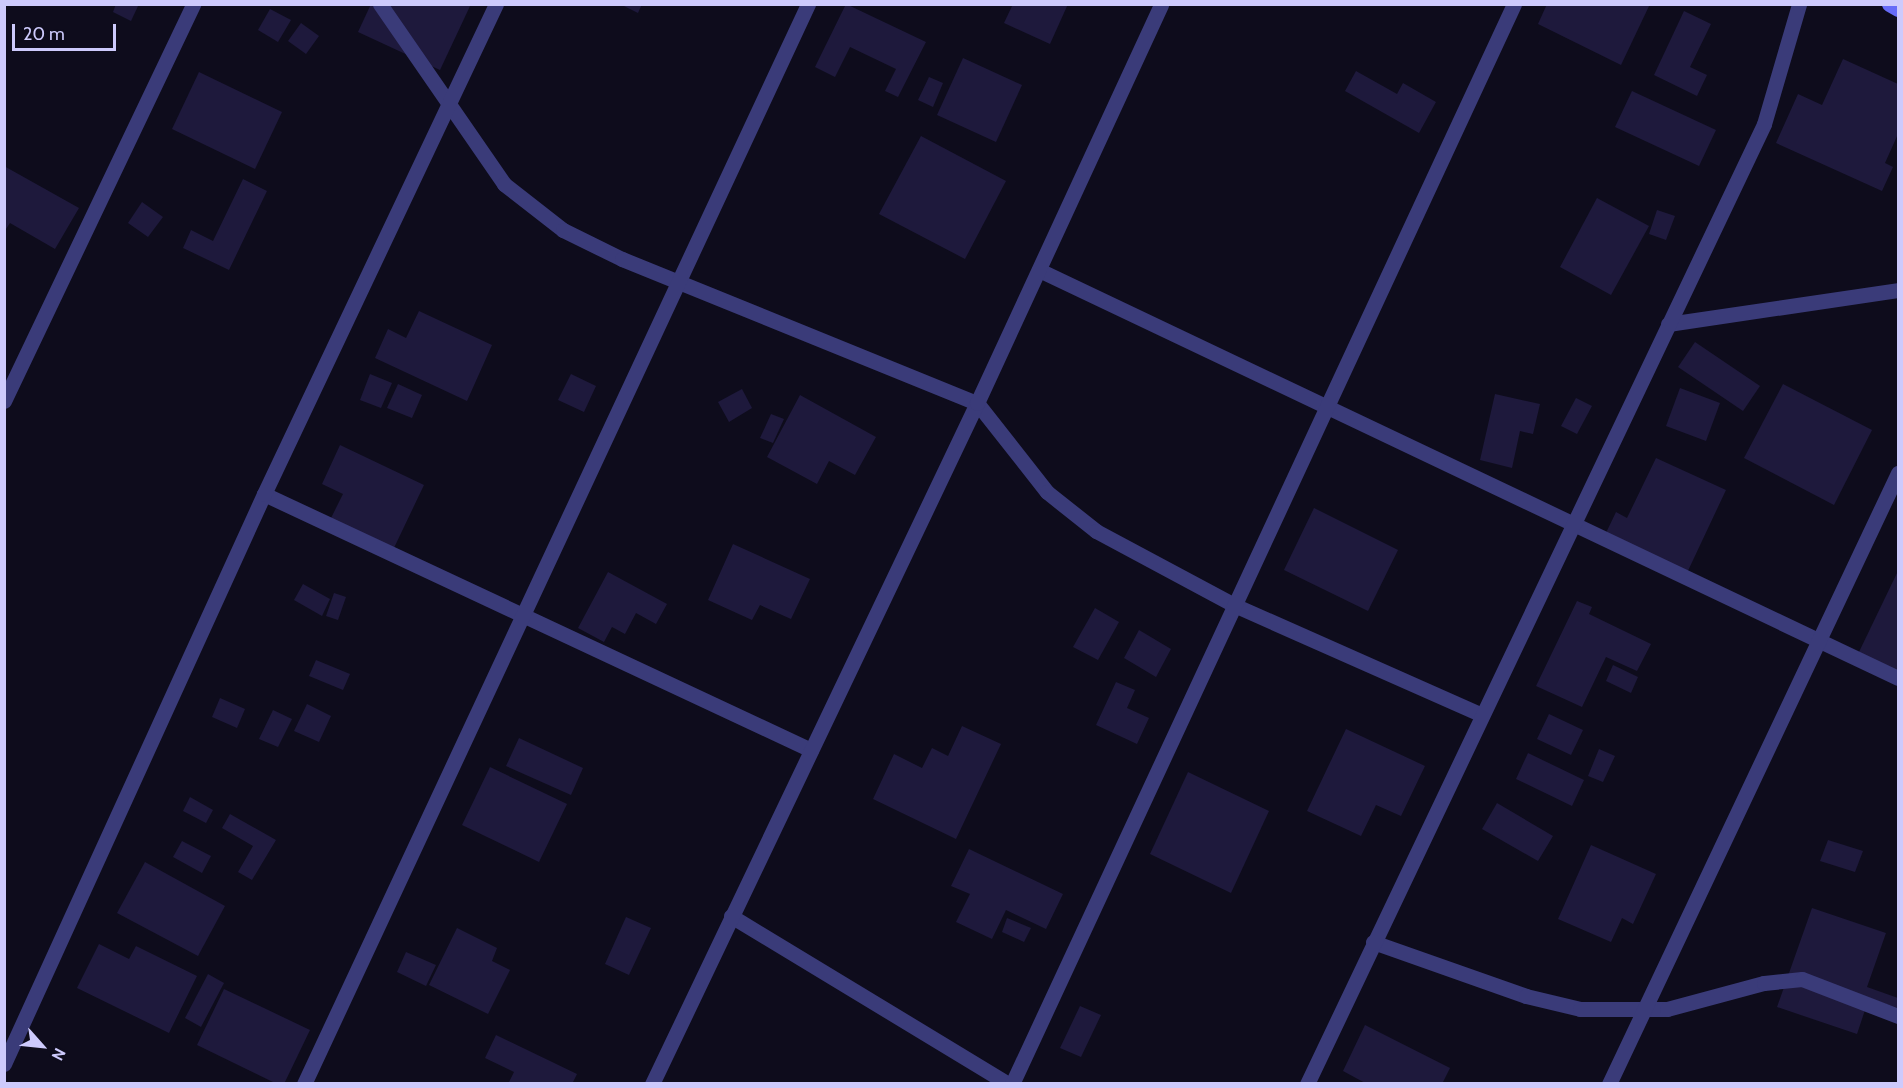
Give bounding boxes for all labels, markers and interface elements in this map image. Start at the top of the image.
scale bar [15,12,118,50]
text: 20 m [23,23,65,45]
north arrow [12,1016,72,1076]
text: N [47,1045,70,1064]

